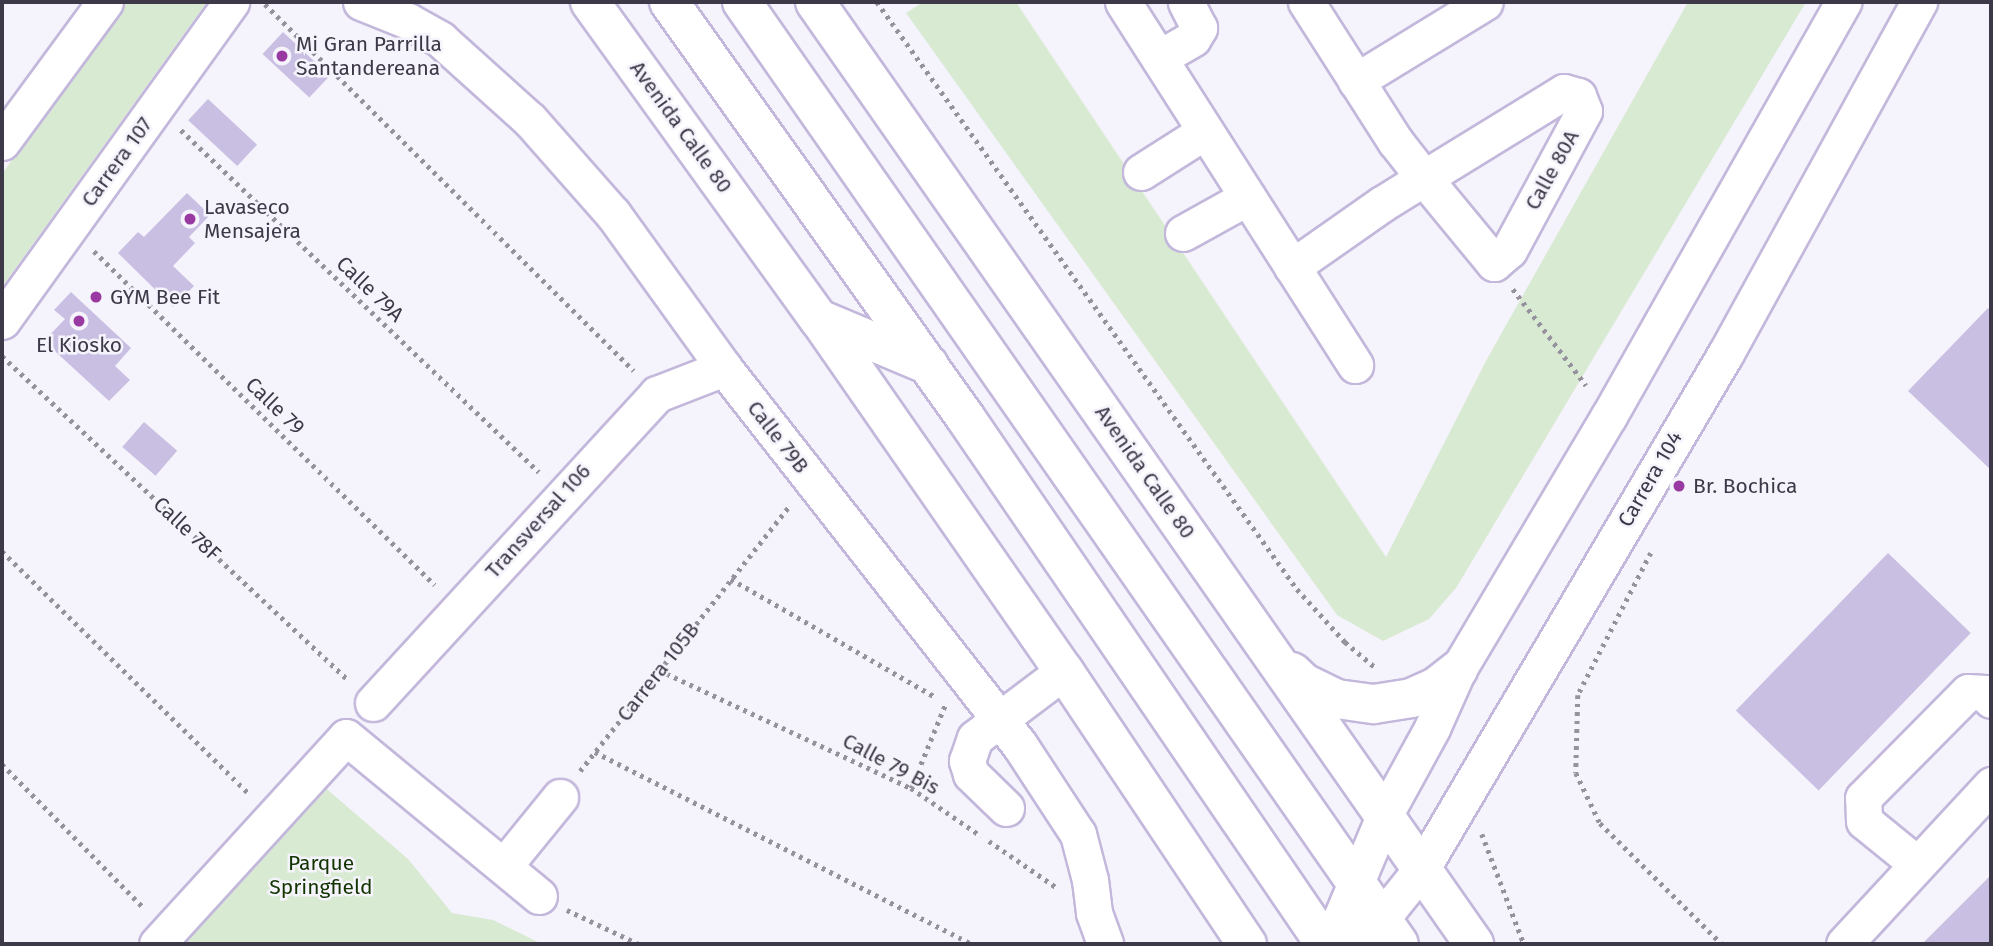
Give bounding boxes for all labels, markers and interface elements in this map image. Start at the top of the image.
place label: Mi Gran Parrilla Santandereana [296,31,442,81]
marker: Mi Gran Parrilla Santandereana [274,48,290,64]
street label: Avenida Calle 80 [625,56,737,198]
street label: Carrera 107 [76,112,158,212]
street label: Calle 80A [1520,126,1584,214]
place label: Lavaseco Mensajera [204,194,301,244]
marker: Lavaseco Mensajera [182,211,198,227]
street label: Calle 79A [331,251,409,327]
place label: GYM Bee Fit [110,284,220,310]
marker: GYM Bee Fit [88,289,104,305]
marker: El Kiosko [71,313,87,329]
place label: El Kiosko [36,332,122,358]
street label: Calle 79 [240,372,310,440]
street label: Calle 79B [742,396,814,478]
street label: Avenida Calle 80 [1090,401,1200,543]
street label: Carrera 104 [1613,427,1687,531]
street label: Transversal 106 [480,459,596,583]
place label: Br. Bochica [1693,473,1797,499]
marker: Br. Bochica [1671,478,1687,494]
street label: Calle 78F [148,492,226,566]
street label: Carrera 105B [612,618,704,726]
street label: Calle 79 Bis [838,728,944,800]
park label: Parque Springfield [269,850,373,900]

